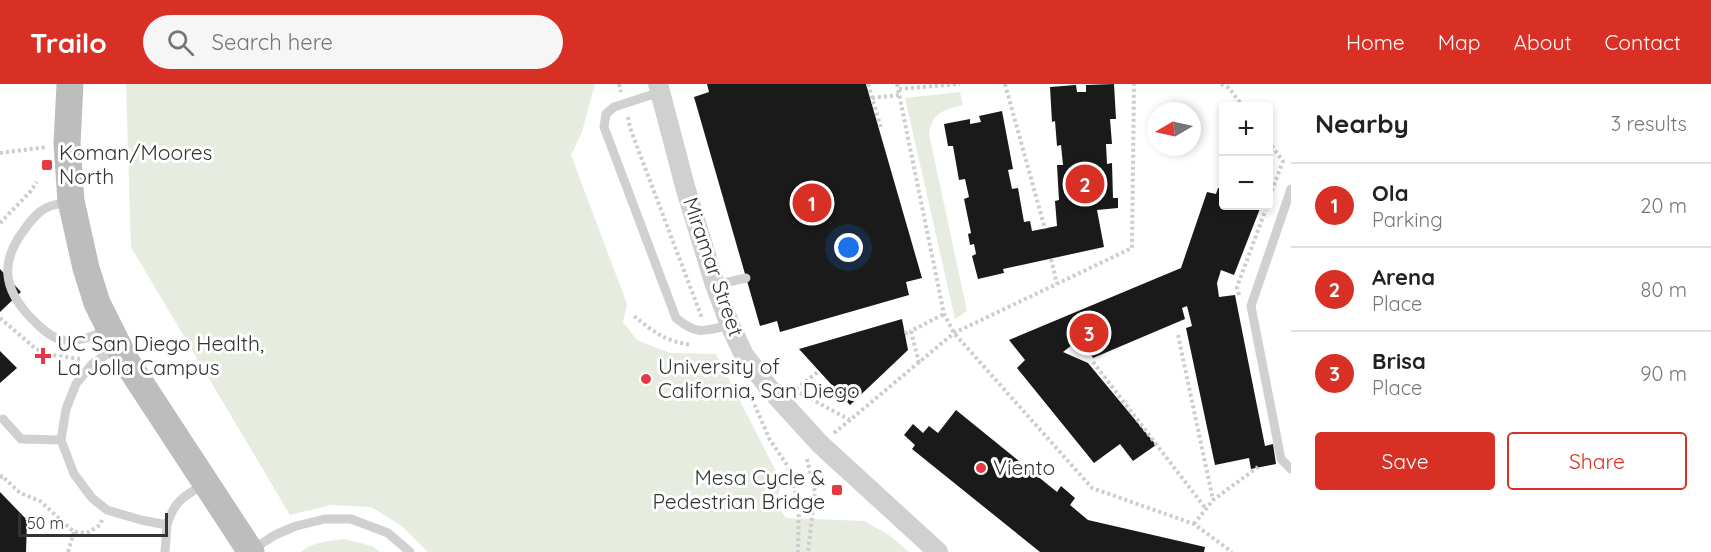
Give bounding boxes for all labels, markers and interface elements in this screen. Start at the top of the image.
search box [143,15,563,69]
text: Trailo [30,25,107,60]
icon: search [164,26,197,59]
text: Search here [212,28,333,56]
text: Home [1346,29,1405,55]
text: Map [1438,29,1481,55]
text: About [1514,29,1572,55]
text: Contact [1605,29,1681,55]
north arrow [1147,102,1201,156]
map controls [1219,102,1273,210]
button: + [1219,102,1273,156]
text: Nearby [1315,107,1409,140]
text: 3 results [1611,111,1687,136]
place label: Koman/Moores North [59,139,212,189]
button: − [1219,156,1273,210]
marker: Koman/Moores North [40,158,54,172]
pin: 2 [1066,162,1104,206]
text: Ola [1372,179,1408,207]
pin: 1 [792,180,832,226]
text: 1 [1331,193,1338,218]
text: 20 m [1640,193,1687,218]
street label: Miramar Street [678,194,750,340]
text: Parking [1372,207,1443,232]
your location [834,233,863,262]
text: Arena [1372,263,1435,291]
text: 2 [1329,277,1340,302]
text: 80 m [1641,277,1687,302]
text: Place [1372,291,1422,316]
pin: 3 [1070,310,1108,356]
place label: UC San Diego Health, La Jolla Campus [57,330,264,380]
marker: UC San Diego Health, La Jolla Campus [34,347,52,365]
text: Brisa [1372,347,1426,375]
place label: University of California, San Diego [658,353,860,403]
text: 3 [1329,361,1340,386]
text: 90 m [1640,361,1687,386]
marker: University of California, San Diego [639,372,653,386]
text: Place [1372,375,1422,400]
button: Save [1315,432,1495,490]
button: Share [1507,432,1687,490]
place label: Viento [993,454,1055,480]
marker: Viento [974,461,988,475]
place label: Mesa Cycle & Pedestrian Bridge [653,464,825,514]
marker: Mesa Cycle & Pedestrian Bridge [830,483,844,497]
scale bar [18,510,168,538]
text: 50 m [27,513,64,533]

